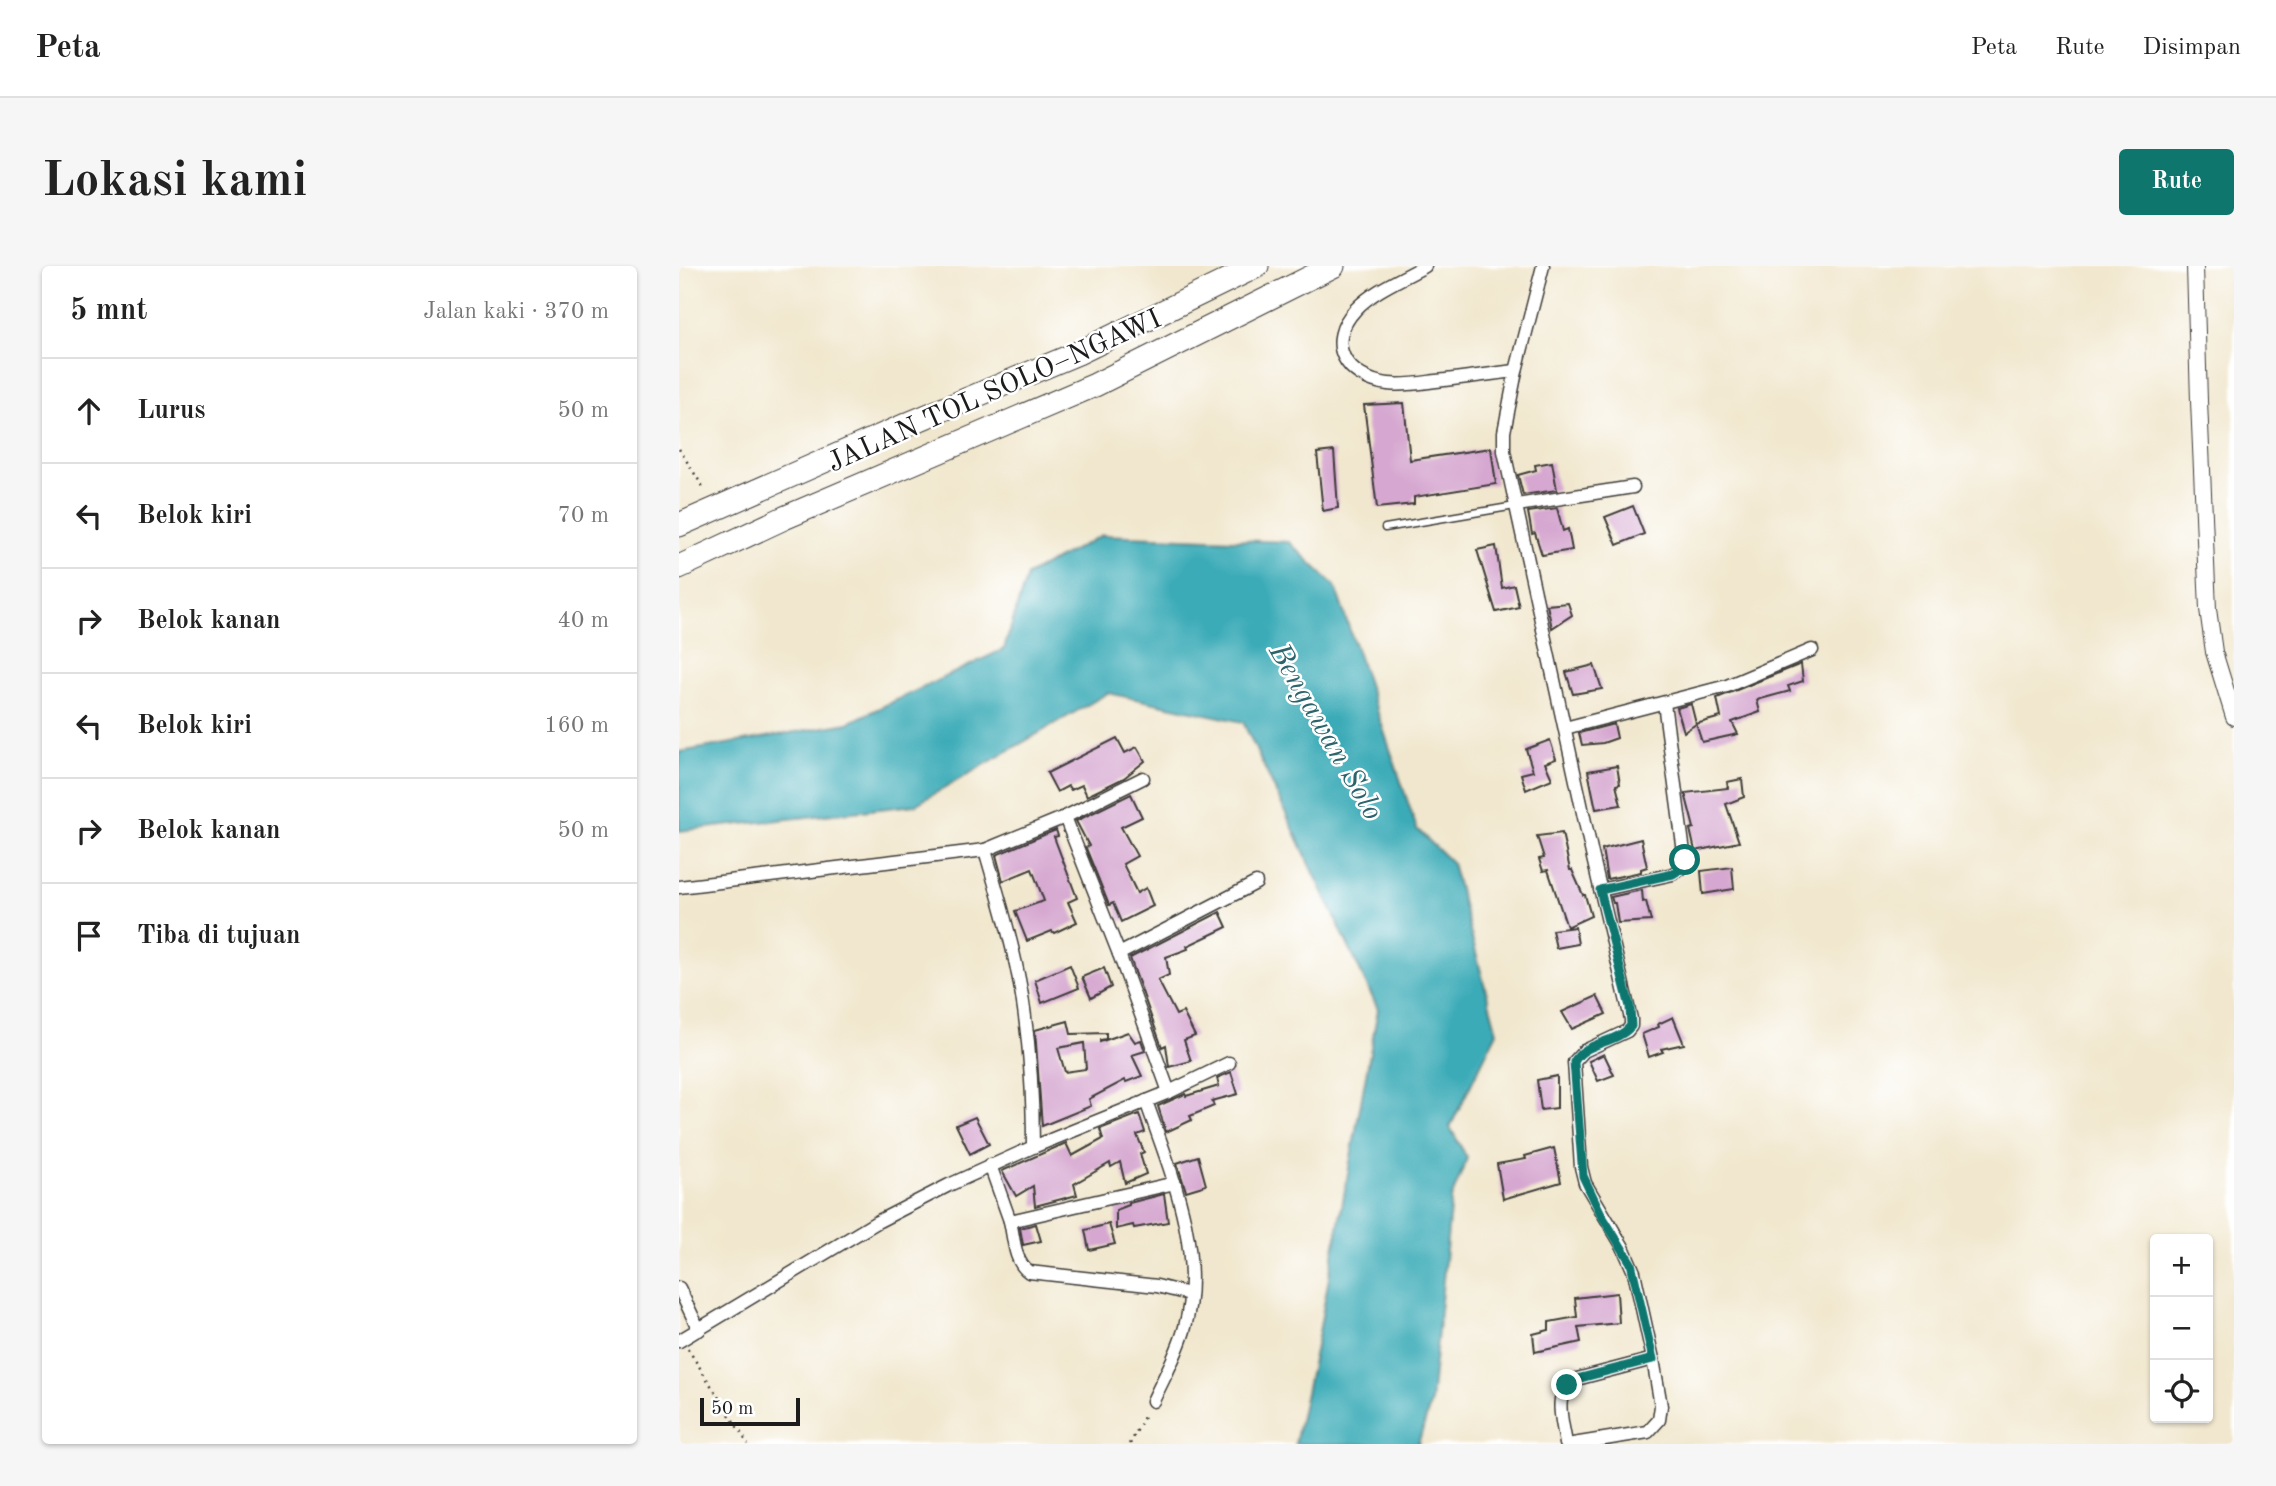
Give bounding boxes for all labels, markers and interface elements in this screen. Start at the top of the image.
text: Peta [35,32,101,65]
text: Peta [1971,36,2017,60]
text: Rute [2055,36,2105,60]
text: Disimpan [2143,36,2241,60]
button: Rute [2119,149,2234,215]
text: Lokasi kami [42,158,307,207]
text: 5 mnt [70,296,147,326]
text: Jalan kaki · 370 m [423,300,609,323]
street label: JALAN TOL SOLO–NGAWI [824,306,1166,478]
icon: ahead [70,392,108,430]
text: Lurus [137,398,205,424]
text: 50 m [558,399,609,422]
icon: left [70,497,108,535]
text: Belok kiri [137,503,252,529]
text: 70 m [558,504,609,527]
icon: right [70,602,108,640]
text: Belok kanan [137,608,281,634]
text: 40 m [558,609,609,632]
water label: Bengawan Solo [1262,638,1388,826]
icon: left [70,707,108,745]
text: Belok kiri [137,713,252,739]
text: 160 m [544,714,609,737]
icon: right [70,812,108,850]
text: Belok kanan [137,818,281,844]
text: 50 m [558,819,609,842]
route start [1669,844,1700,875]
icon: arrive [70,917,108,955]
text: Tiba di tujuan [137,923,301,949]
map controls [2150,1234,2213,1423]
button: + [2150,1234,2213,1297]
button: − [2150,1297,2213,1360]
button: locate [2150,1360,2213,1423]
route end [1551,1369,1582,1400]
scale bar [700,1395,800,1427]
text: 50 m [711,1400,753,1419]

